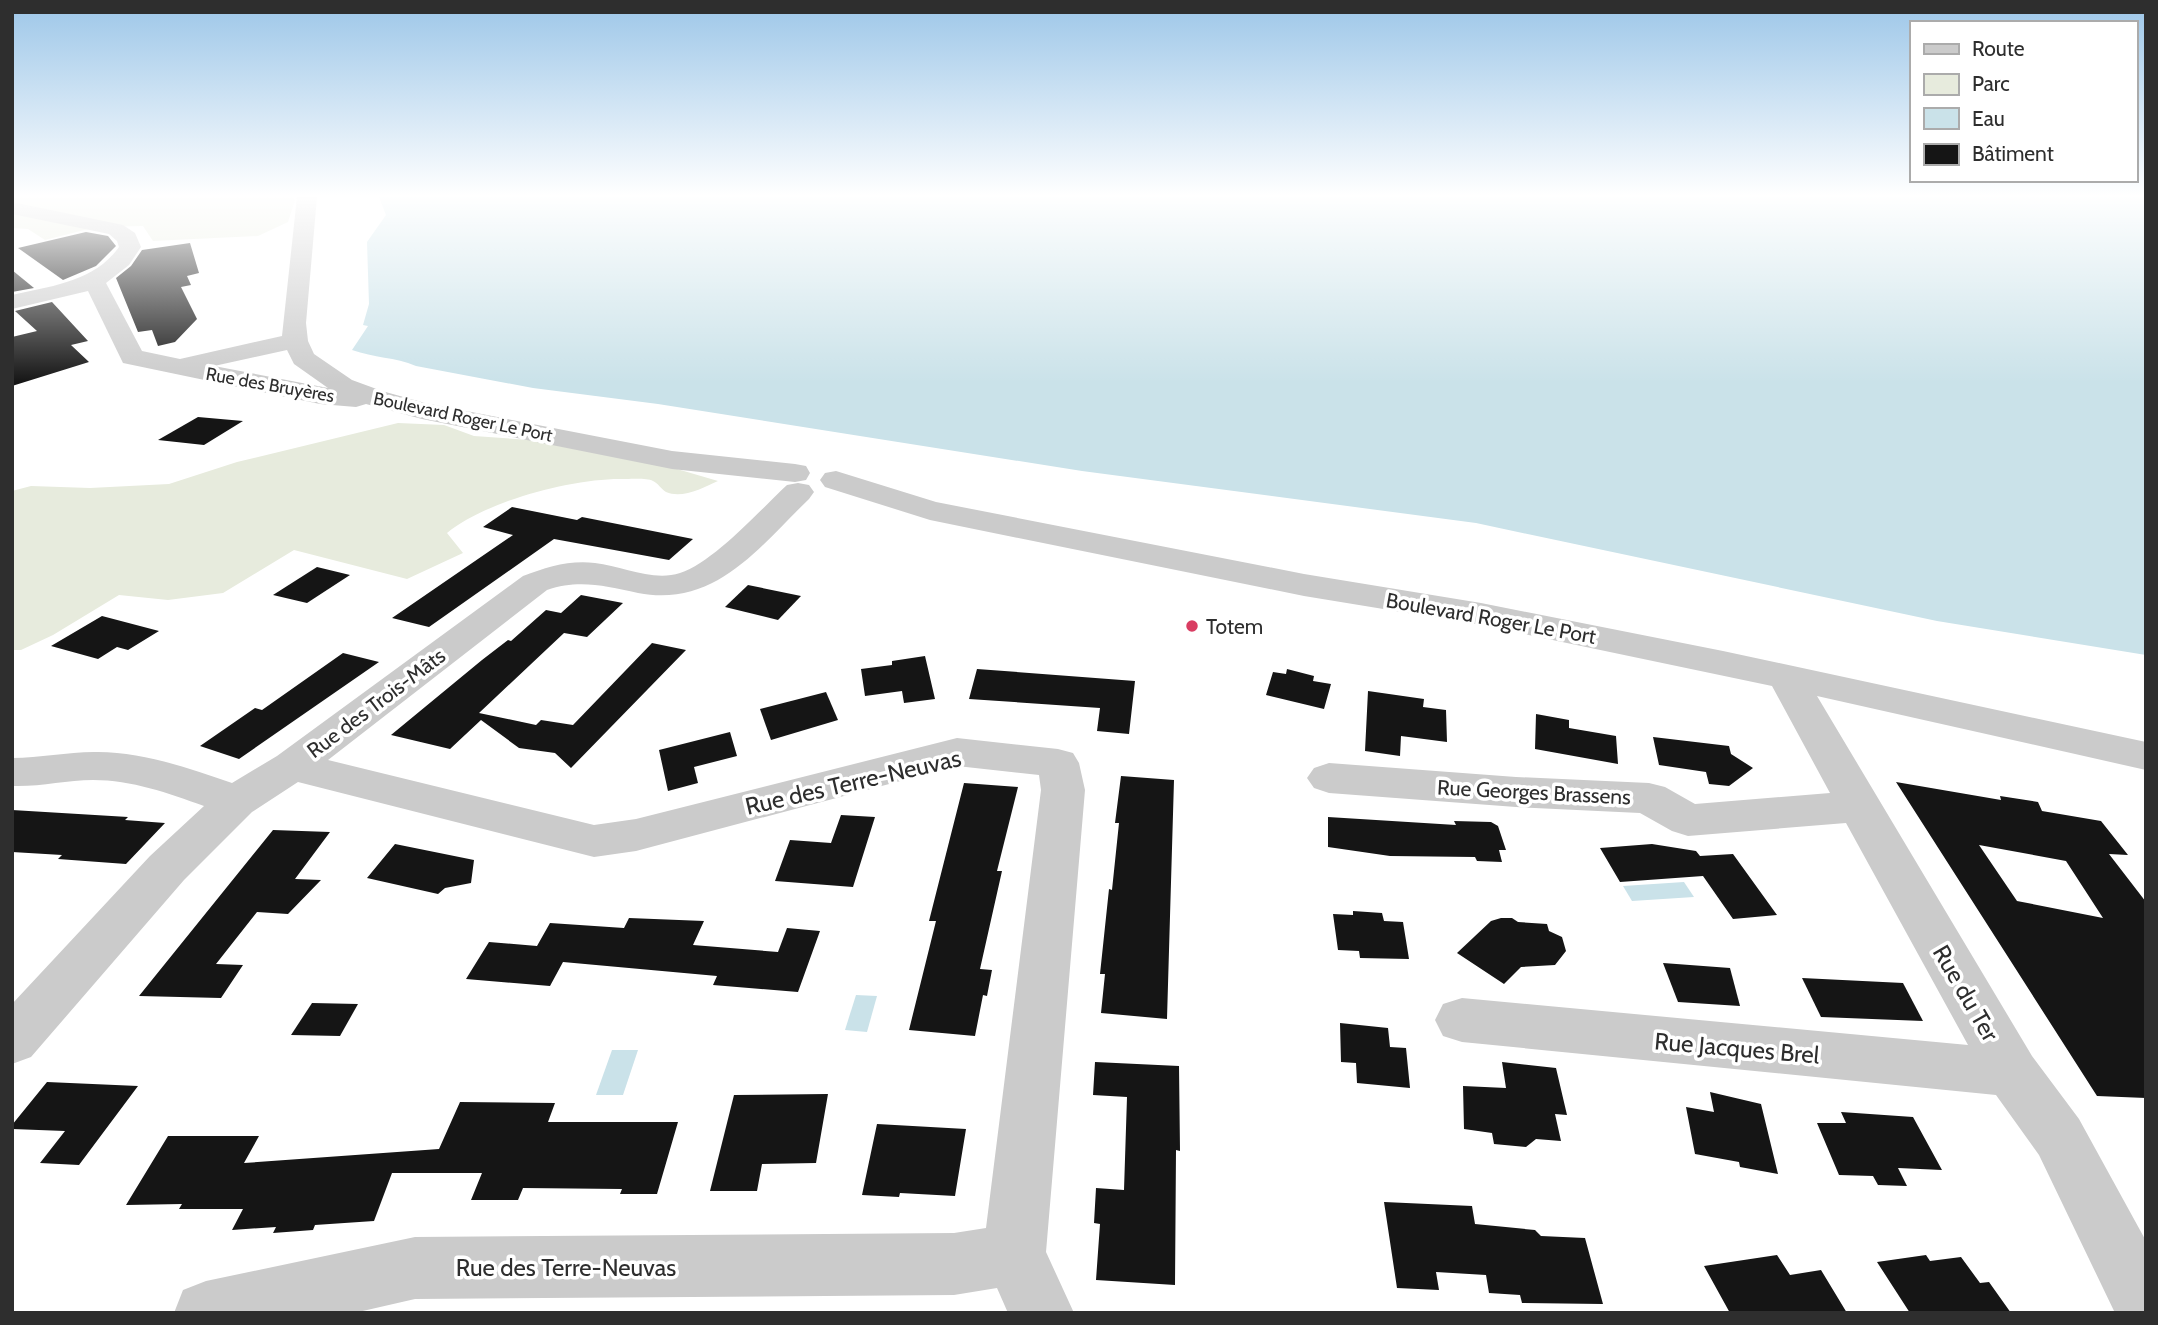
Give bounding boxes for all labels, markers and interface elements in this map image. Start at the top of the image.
legend [1910,21,2137,182]
text: Route [1972,36,2025,61]
text: Parc [1972,71,2010,96]
text: Eau [1972,106,2005,131]
text: Bâtiment [1972,141,2054,166]
street label: Rue des Bruyères [204,363,336,407]
street label: Boulevard Roger Le Port [371,387,555,447]
street label: Boulevard Roger Le Port [1384,587,1598,649]
place label: Totem [1206,614,1263,639]
marker: Totem [1184,618,1200,634]
street label: Rue des Trois-Mâts [302,643,450,763]
street label: Rue des Terre-Neuvas [742,743,964,821]
street label: Rue Georges Brassens [1437,774,1632,810]
street label: Rue du Ter [1927,940,2005,1047]
street label: Rue Jacques Brel [1653,1026,1821,1070]
street label: Rue des Terre-Neuvas [456,1253,676,1282]

